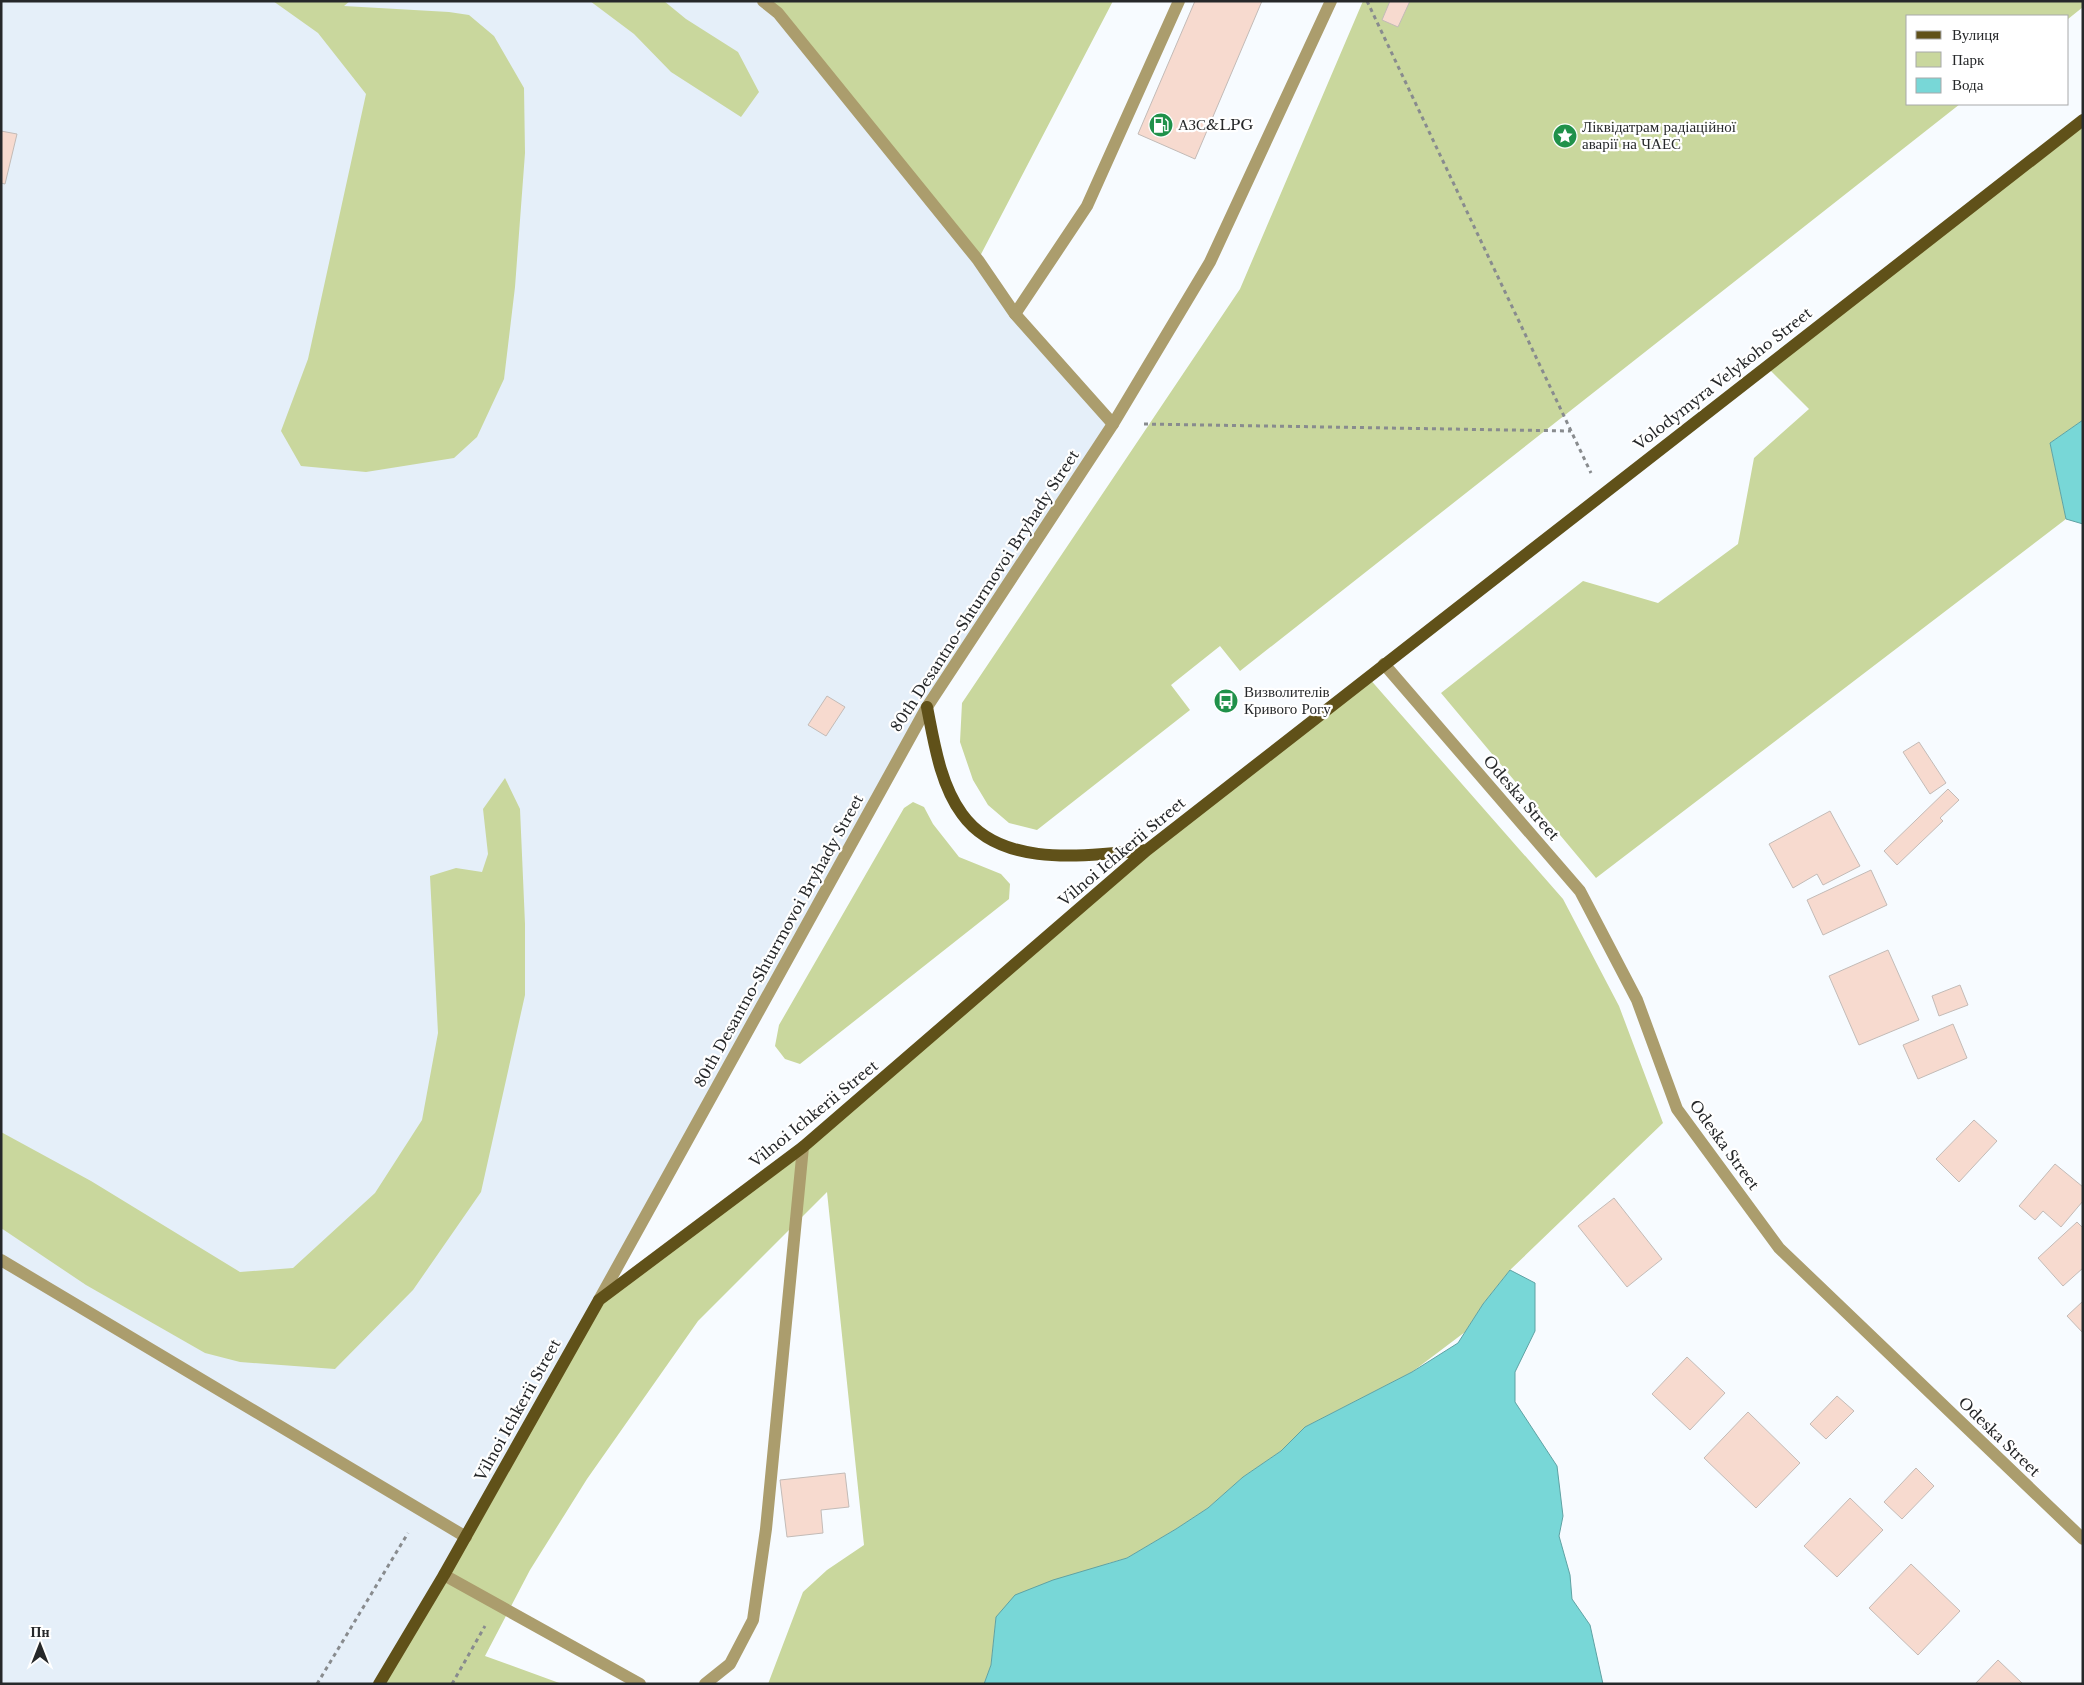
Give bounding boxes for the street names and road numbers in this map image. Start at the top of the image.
street label: Volodymyra Velykoho Street [1629,303,1816,455]
street label: 80th Desantno-Shturmovoi Bryhady Street [886,446,1083,735]
street label: Odeska Street [1479,751,1564,844]
street label: 80th Desantno-Shturmovoi Bryhady Street [690,791,868,1091]
street label: Vilnoi Ichkerii Street [1054,793,1189,911]
street label: Vilnoi Ichkerii Street [745,1056,882,1172]
street label: Odeska Street [1685,1096,1764,1194]
street label: Vilnoi Ichkerii Street [470,1335,565,1485]
street label: Odeska Street [1954,1393,2044,1481]

